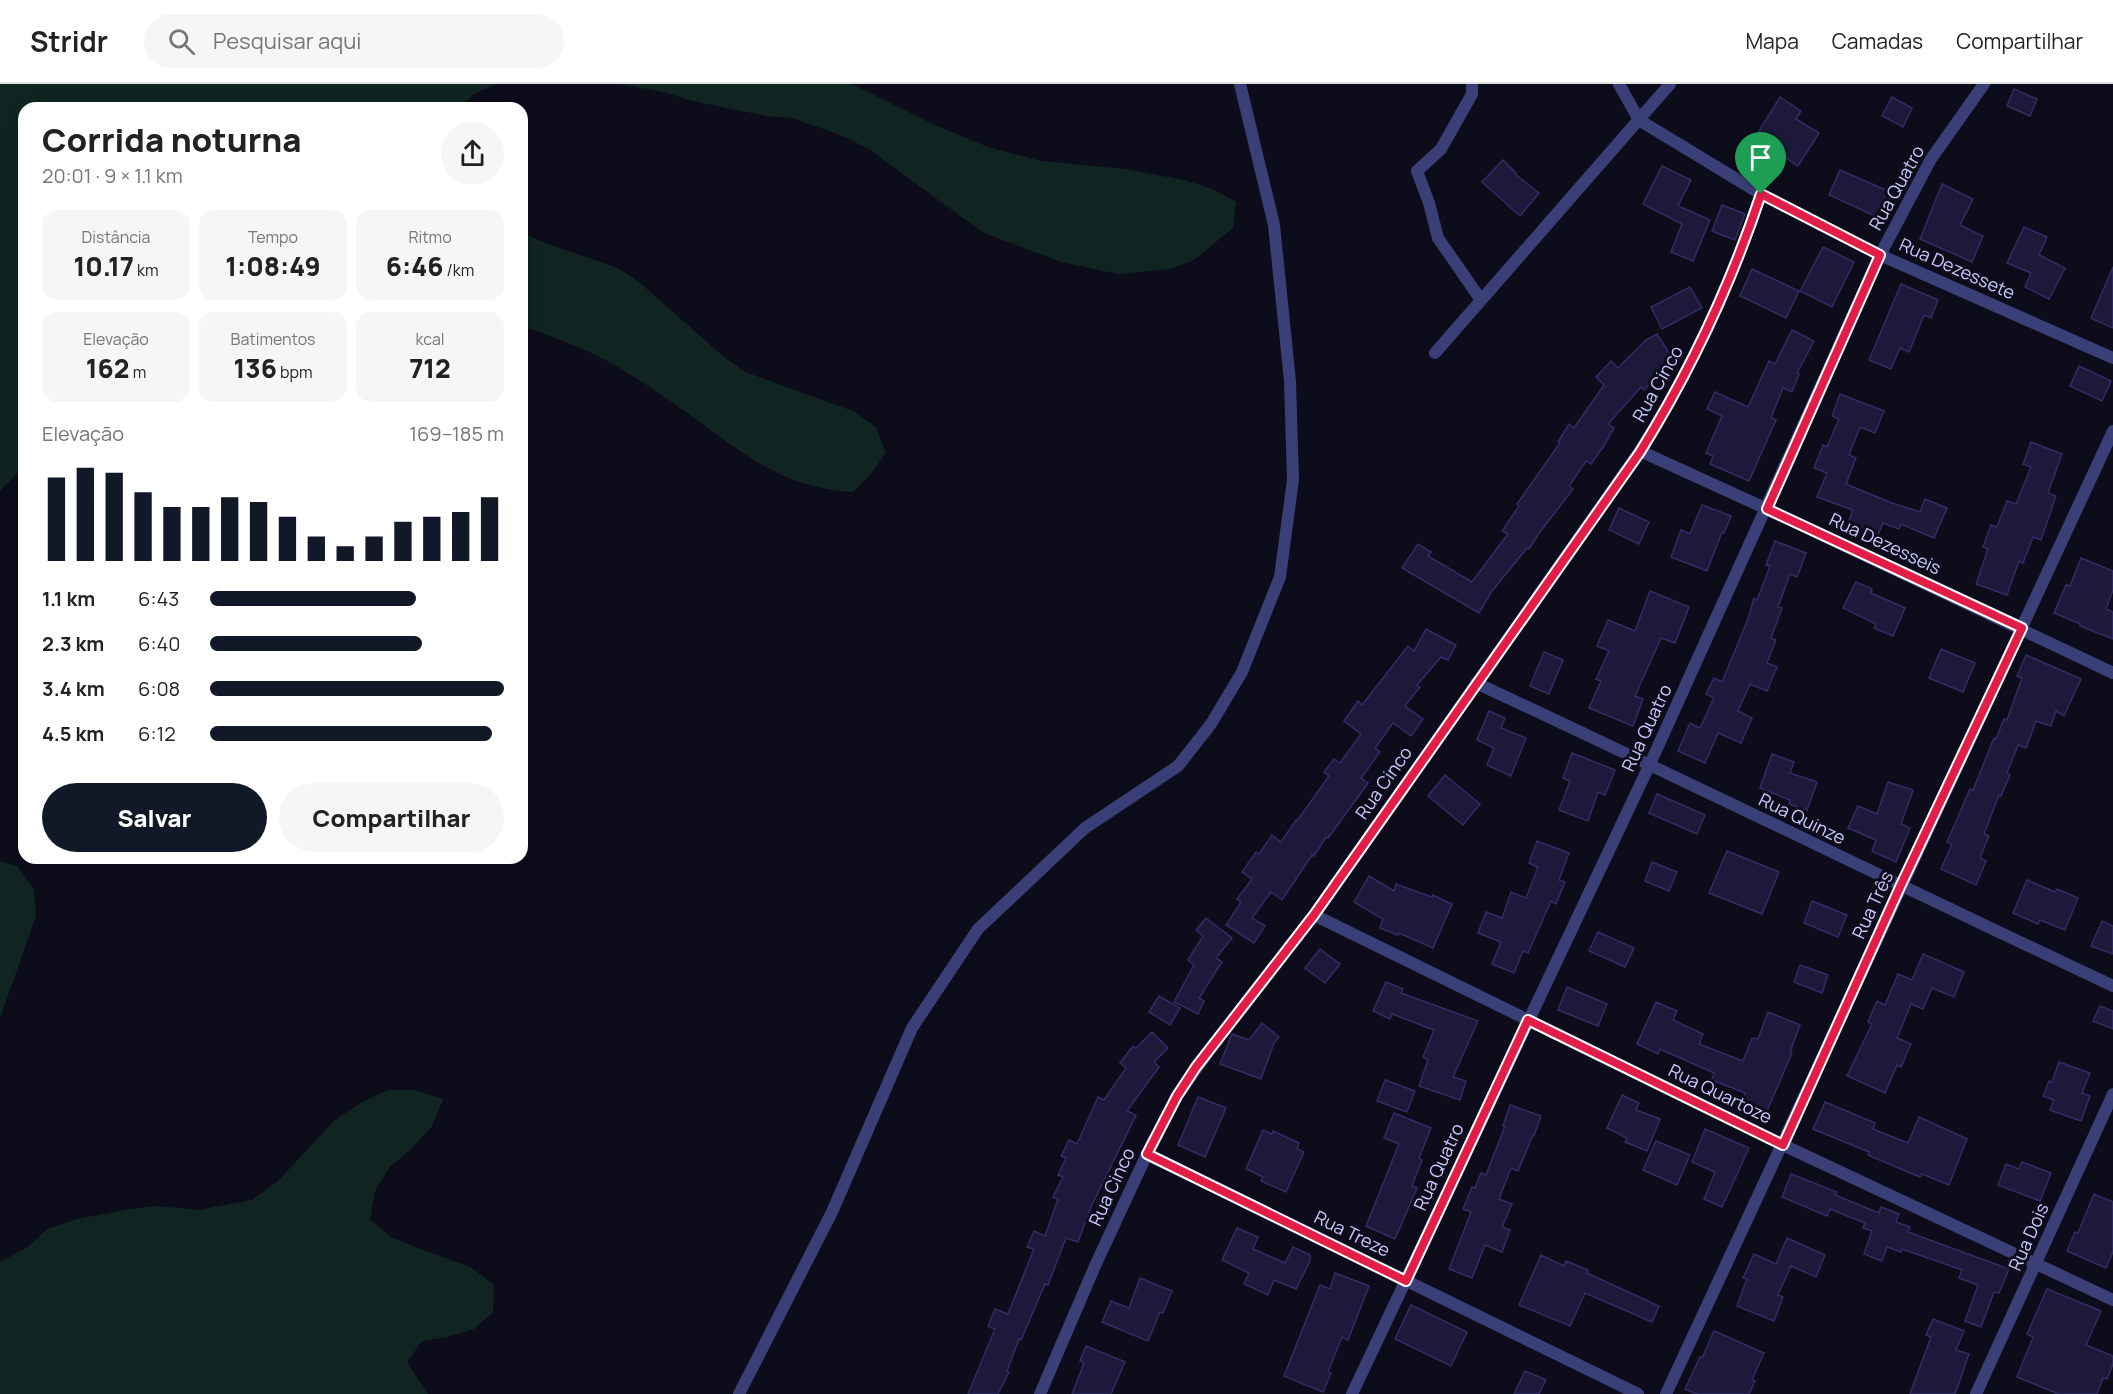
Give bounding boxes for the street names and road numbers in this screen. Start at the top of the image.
street label: Rua Quatro [1863,141,1929,234]
street label: Rua Dezessete [1896,232,2019,304]
street label: Rua Cinco [1626,341,1688,426]
street label: Rua Dezesseis [1826,507,1945,579]
street label: Rua Quatro [1615,680,1677,775]
street label: Rua Cinco [1349,741,1417,824]
street label: Rua Quinze [1755,787,1850,849]
street label: Rua Três [1846,867,1898,942]
street label: Rua Quartoze [1665,1058,1776,1129]
street label: Rua Quatro [1407,1119,1469,1214]
street label: Rua Cinco [1083,1144,1140,1230]
street label: Rua Dois [2002,1199,2054,1274]
street label: Rua Treze [1310,1204,1394,1262]

